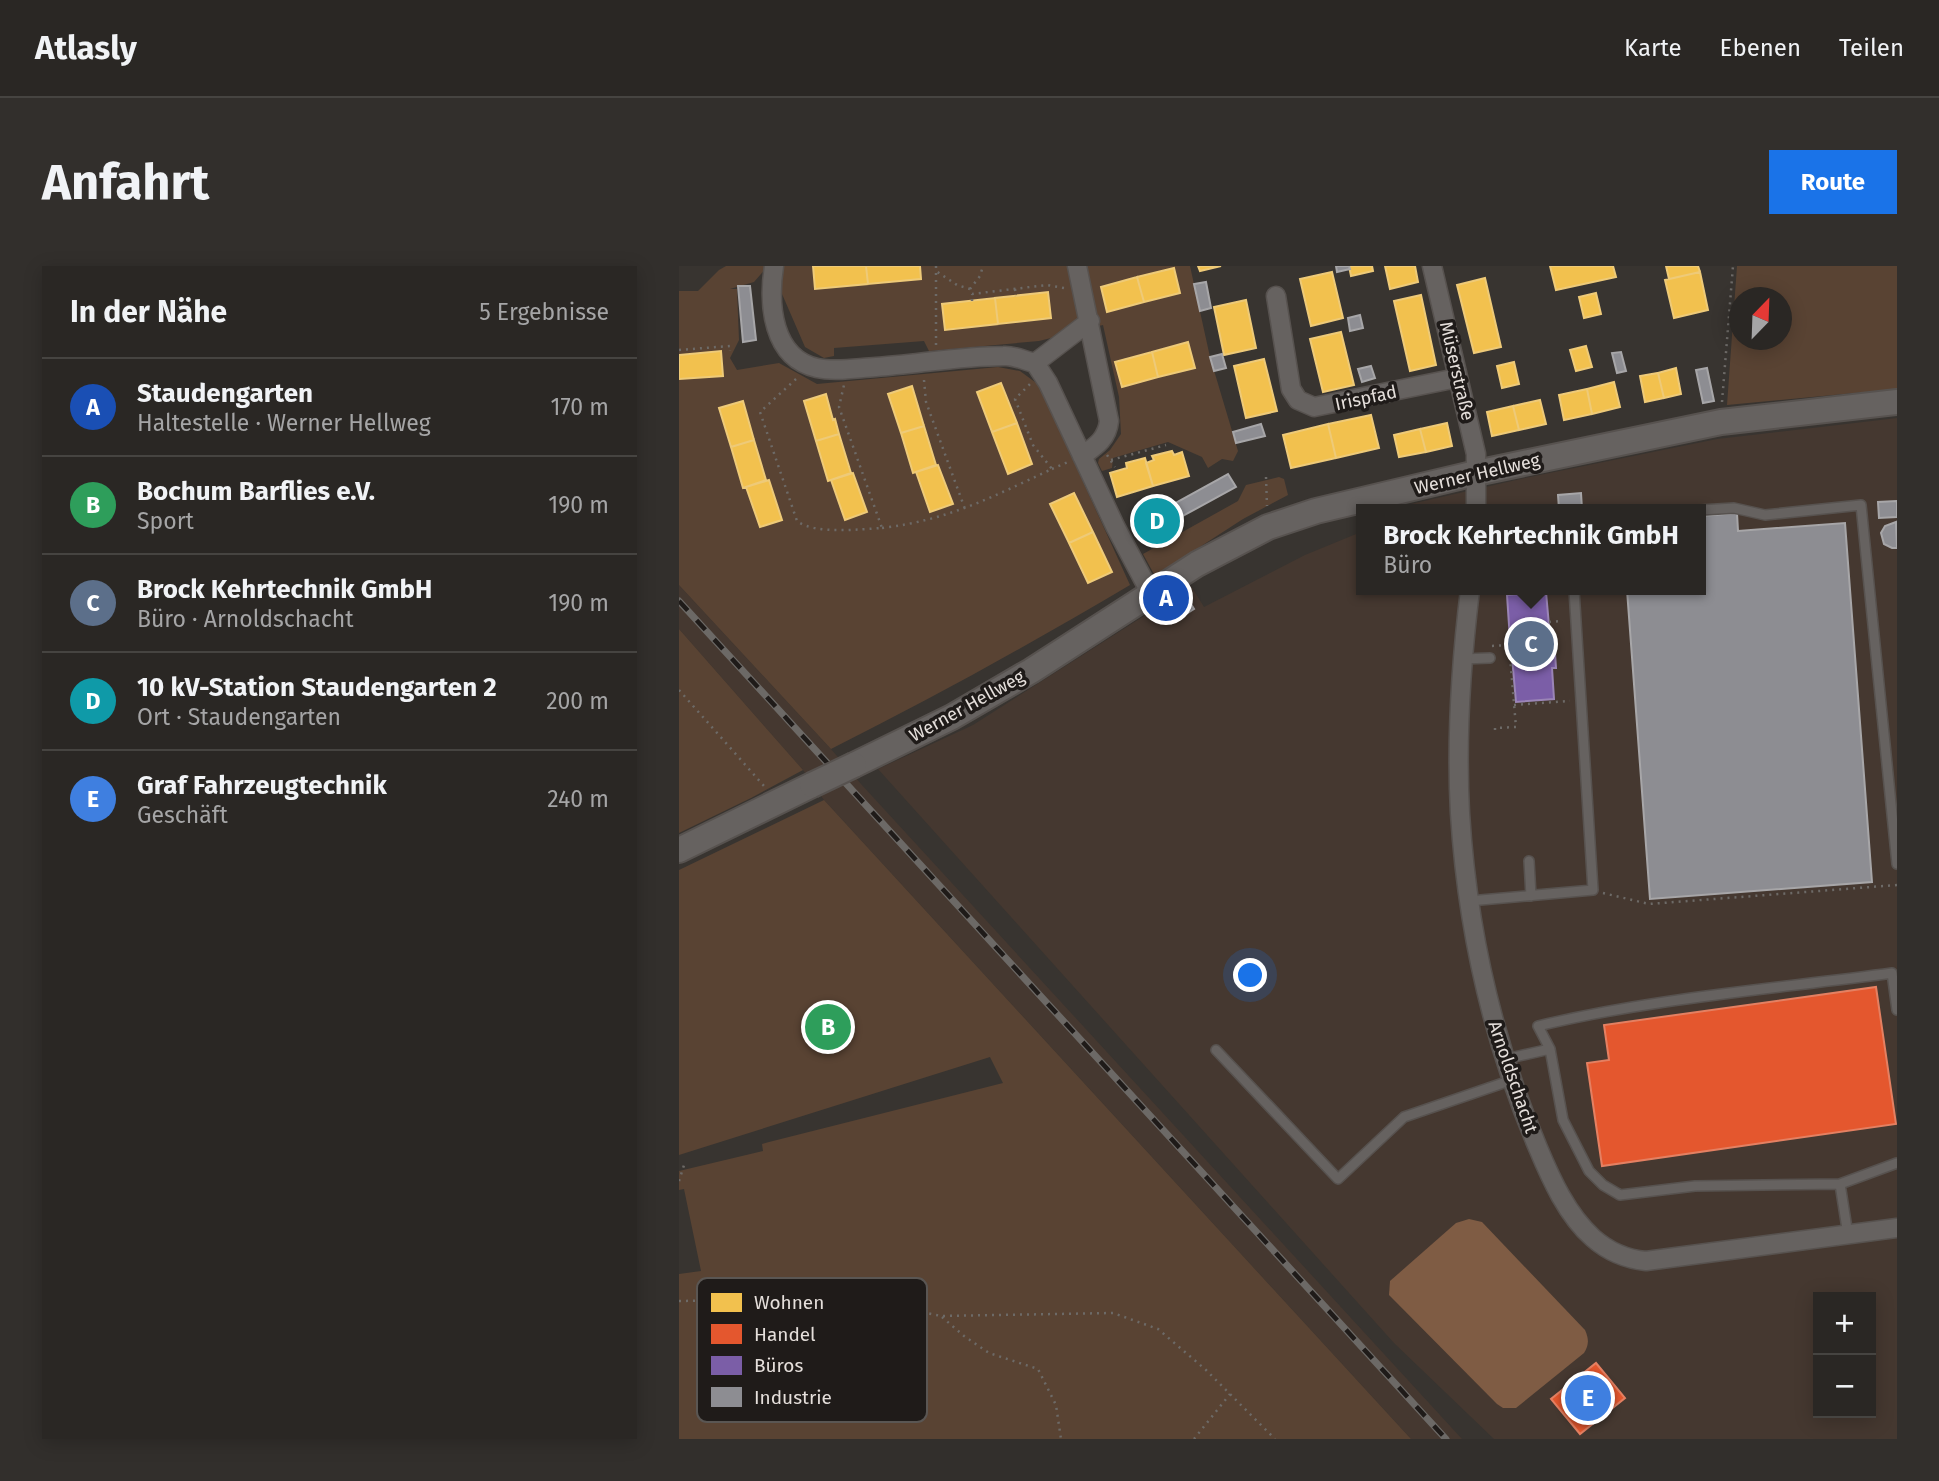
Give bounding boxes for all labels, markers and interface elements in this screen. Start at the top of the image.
text: Atlasly [35,28,137,68]
text: Karte [1624,34,1682,62]
text: Ebenen [1720,34,1801,62]
text: Teilen [1839,34,1904,62]
button: Route [1769,150,1897,214]
text: Anfahrt [42,153,209,212]
north arrow [1729,287,1792,350]
text: In der Nähe [70,294,227,330]
text: 5 Ergebnisse [479,298,609,326]
street label: Müserstraße [1435,319,1479,423]
text: Staudengarten [137,378,313,409]
street label: Irispfad [1333,381,1399,415]
text: A [86,393,100,421]
text: 170 m [550,393,609,421]
text: Haltestelle · Werner Hellweg [137,409,431,437]
street label: Werner Hellweg [1412,449,1543,499]
text: Bochum Barflies e.V. [137,476,375,507]
text: B [86,491,100,519]
text: 190 m [548,491,609,519]
pin: D [1134,495,1180,547]
popup [1356,504,1706,595]
text: Sport [137,507,194,535]
text: Brock Kehrtechnik GmbH [1383,520,1679,551]
text: Büro [1383,551,1432,579]
pin: A [1143,572,1189,624]
text: Brock Kehrtechnik GmbH [137,574,432,605]
text: C [86,589,100,617]
text: 190 m [548,589,609,617]
text: Büro · Arnoldschacht [137,605,354,633]
pin: C [1508,618,1554,670]
street label: Werner Hellweg [906,665,1029,747]
text: 10 kV-Station Staudengarten 2 [137,672,497,703]
text: D [86,687,100,715]
text: 200 m [546,687,609,715]
text: Ort · Staudengarten [137,703,341,731]
text: Graf Fahrzeugtechnik [137,770,387,801]
text: E [87,785,99,813]
text: 240 m [547,785,609,813]
text: Geschäft [137,801,228,829]
your location [1233,958,1267,992]
pin: B [805,1001,851,1053]
street label: Arnoldschacht [1484,1018,1543,1136]
legend [697,1278,927,1422]
text: Wohnen [754,1291,824,1314]
map controls [1813,1292,1876,1418]
button: + [1813,1292,1876,1355]
text: Handel [754,1323,816,1346]
text: Büros [754,1354,803,1377]
button: − [1813,1355,1876,1418]
pin: E [1565,1372,1611,1424]
text: Industrie [754,1386,832,1409]

